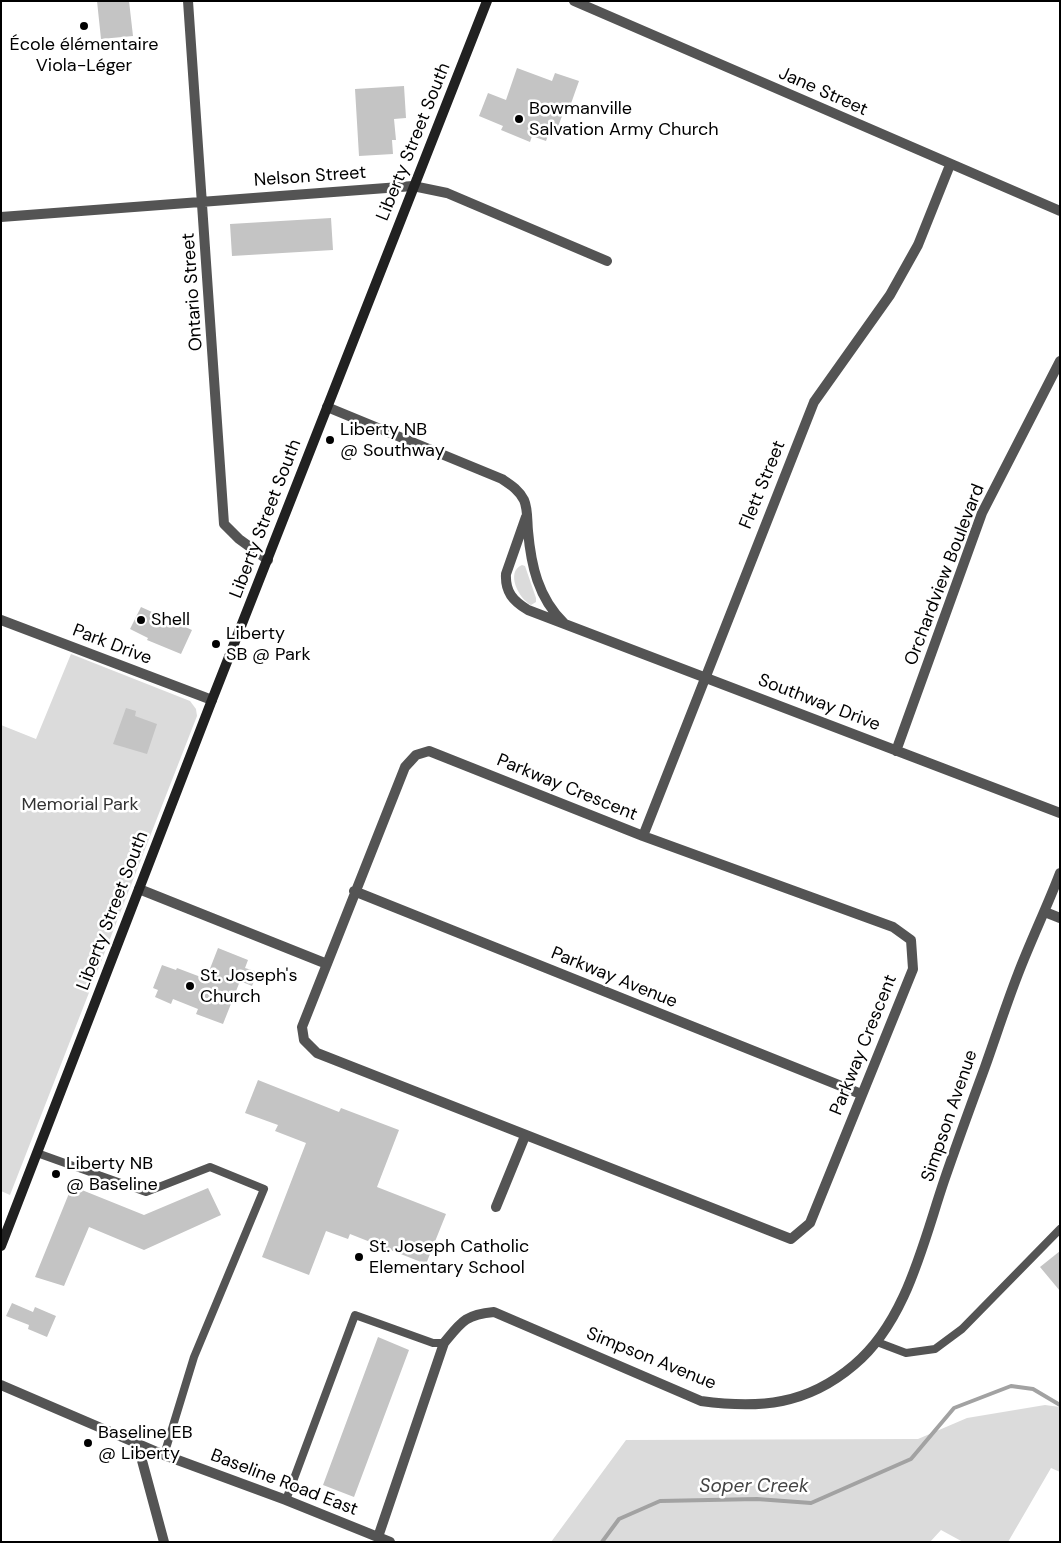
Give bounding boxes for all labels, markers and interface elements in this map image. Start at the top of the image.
marker: École élémentaire Viola-Léger [78,20,90,32]
place label: École élémentaire Viola-Léger [10,34,158,76]
street label: Liberty Street South [372,60,456,224]
street label: Jane Street [775,63,871,121]
place label: Bowmanville Salvation Army Church [529,98,719,140]
marker: Bowmanville Salvation Army Church [513,113,525,125]
street label: Nelson Street [253,162,367,192]
street label: Ontario Street [178,232,208,352]
place label: Liberty NB @ Southway [340,419,445,462]
marker: Liberty NB @ Southway [324,434,336,446]
street label: Liberty Street South [226,437,306,601]
street label: Flett Street [735,438,791,532]
street label: Orchardview Boulevard [900,481,990,669]
place label: Shell [151,609,190,631]
marker: Shell [135,614,147,626]
street label: Park Drive [69,620,155,670]
place label: Liberty SB @ Park [226,623,311,666]
marker: Liberty SB @ Park [210,638,222,650]
street label: Southway Drive [755,670,883,736]
street label: Parkway Crescent [494,750,640,826]
park label: Memorial Park [21,794,139,816]
street label: Liberty Street South [73,829,153,993]
street label: Parkway Avenue [548,943,680,1013]
place label: St. Joseph's Church [200,965,297,1008]
street label: Parkway Crescent [826,972,902,1118]
marker: St. Joseph's Church [184,980,196,992]
street label: Simpson Avenue [917,1047,983,1185]
place label: Liberty NB @ Baseline [66,1153,158,1196]
marker: Liberty NB @ Baseline [50,1168,62,1180]
place label: St. Joseph Catholic Elementary School [369,1236,529,1278]
marker: St. Joseph Catholic Elementary School [353,1251,365,1263]
street label: Simpson Avenue [583,1323,719,1395]
place label: Baseline EB @ Liberty [98,1422,193,1465]
marker: Baseline EB @ Liberty [82,1437,94,1449]
street label: Baseline Road East [207,1445,361,1521]
water label: Soper Creek [699,1476,809,1498]

